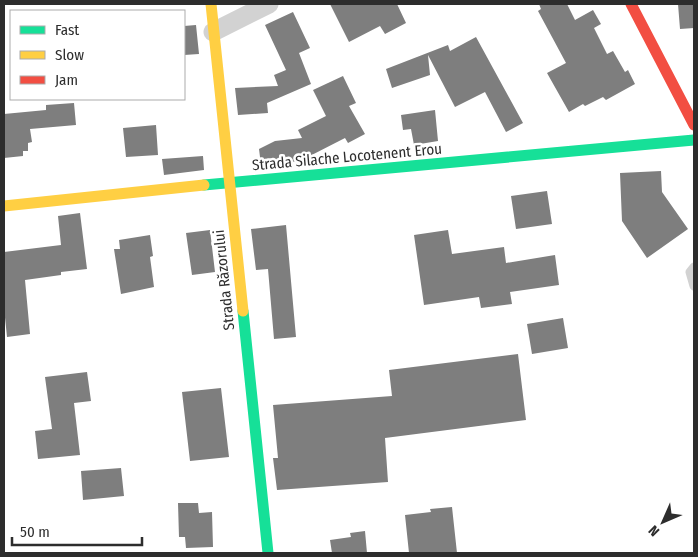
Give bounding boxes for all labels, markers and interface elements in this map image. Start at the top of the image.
legend [10,10,185,100]
text: Fast [55,21,79,39]
text: Slow [55,46,84,64]
text: Jam [55,71,78,89]
street label: Strada Silache Locotenent Erou [251,140,443,174]
street label: Strada Răzorului [210,229,238,331]
north arrow [638,497,688,547]
scale bar [12,514,142,546]
text: N [645,522,663,540]
text: 50 m [20,523,50,541]

